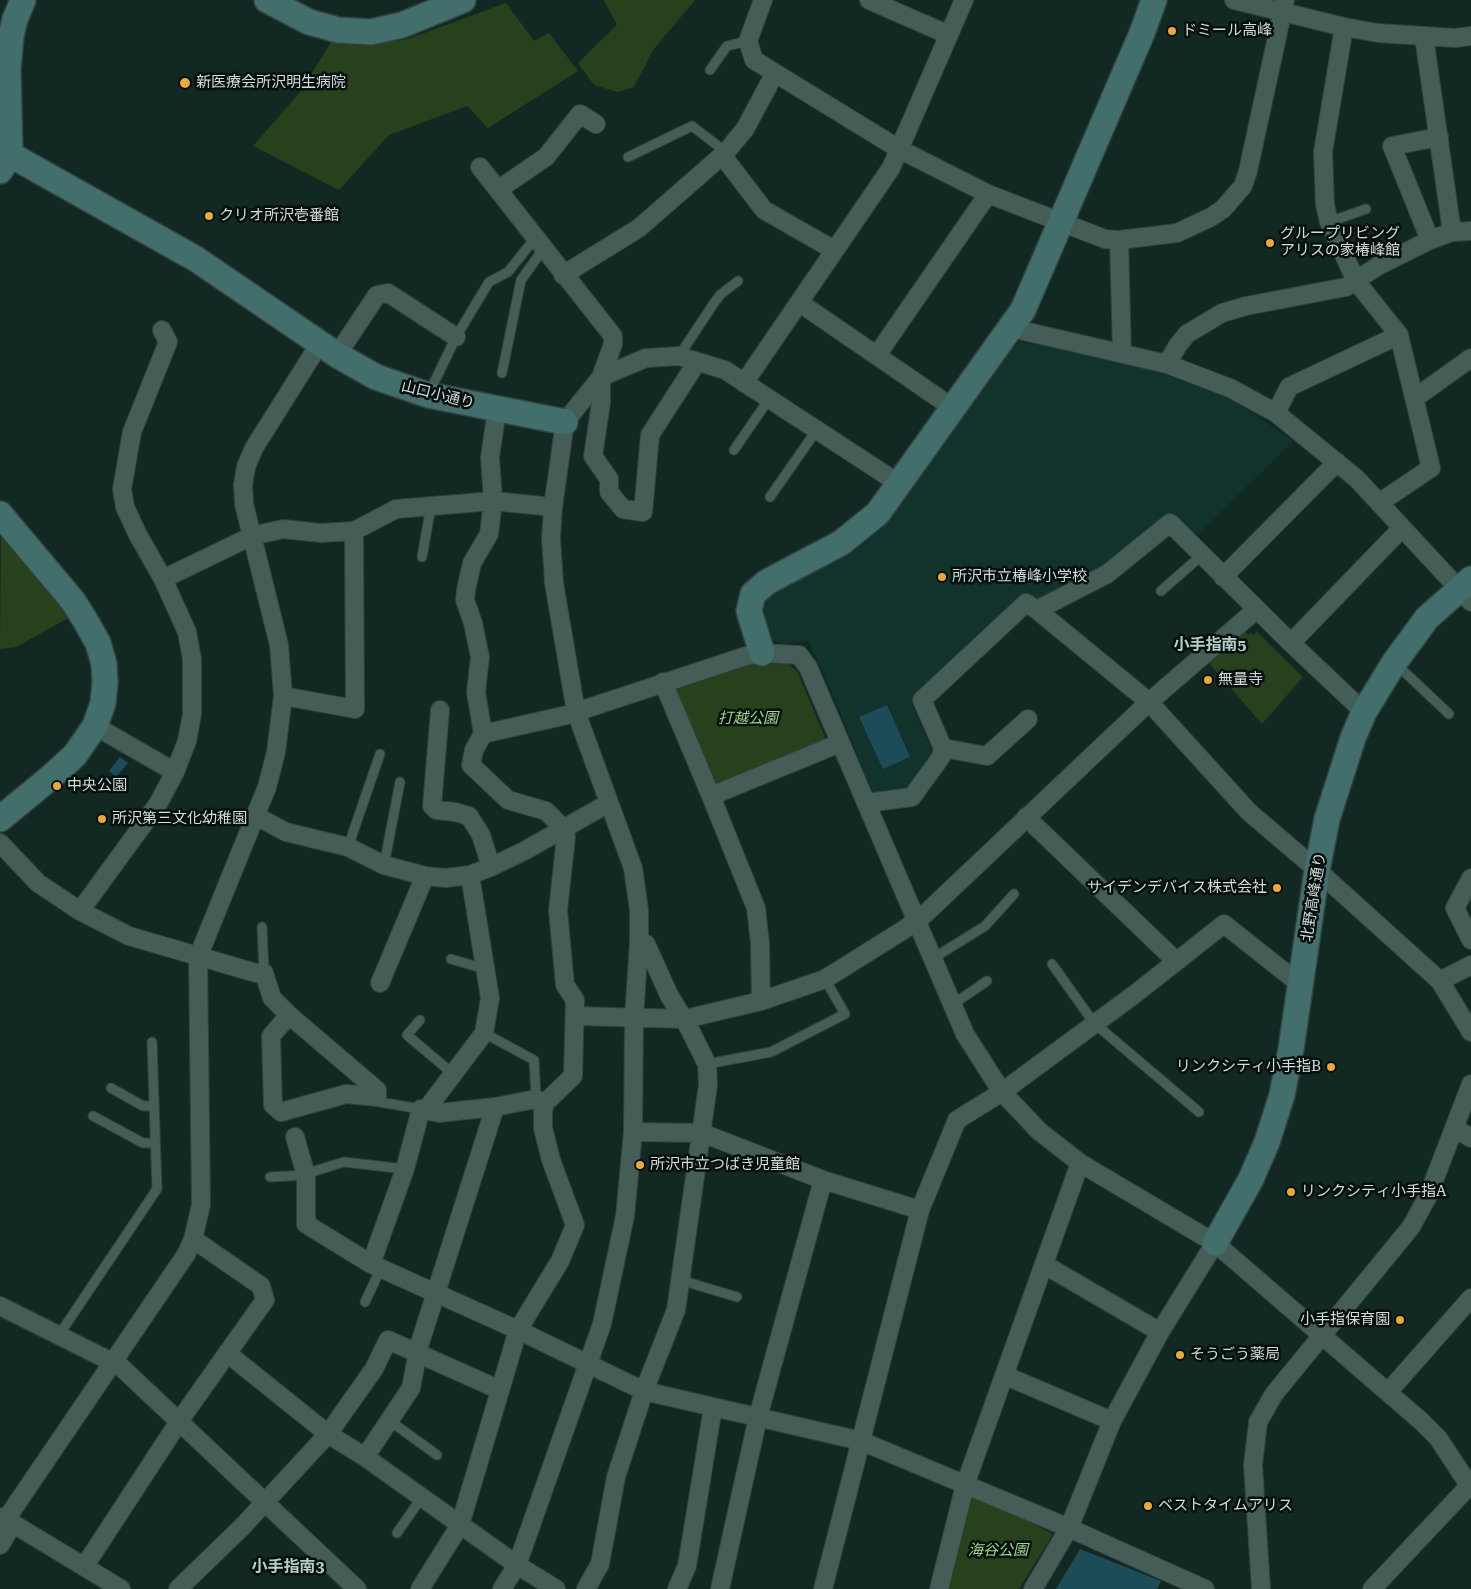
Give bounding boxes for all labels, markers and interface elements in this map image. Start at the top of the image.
place label: ドミール高峰 [1182,22,1272,40]
marker: ドミール高峰 [1166,25,1178,37]
place label: 新医療会所沢明生病院 [196,74,346,92]
marker: 新医療会所沢明生病院 [178,76,192,90]
place label: クリオ所沢壱番館 [219,207,339,225]
marker: クリオ所沢壱番館 [203,210,215,222]
place label: グループリビング アリスの家椿峰館 [1280,225,1400,260]
marker: グループリビング アリスの家椿峰館 [1264,237,1276,249]
street label: 山口小通り [399,377,477,413]
place label: 所沢市立椿峰小学校 [952,568,1087,586]
marker: 所沢市立椿峰小学校 [936,571,948,583]
district label: 小手指南5 [1174,635,1246,655]
place label: 無量寺 [1218,671,1263,689]
marker: 無量寺 [1202,674,1214,686]
park label: 打越公園 [718,710,778,728]
place label: 中央公園 [67,777,127,795]
marker: 中央公園 [51,780,63,792]
place label: 所沢第三文化幼稚園 [112,810,247,828]
marker: 所沢第三文化幼稚園 [96,813,108,825]
street label: 北野高峰通り [1298,851,1330,943]
place label: サイデンデバイス株式会社 [1087,879,1267,897]
marker: サイデンデバイス株式会社 [1271,882,1283,894]
place label: リンクシティ小手指B [1176,1058,1321,1076]
marker: リンクシティ小手指B [1325,1061,1337,1073]
place label: 所沢市立つばき児童館 [650,1156,800,1174]
marker: 所沢市立つばき児童館 [634,1159,646,1171]
place label: リンクシティ小手指A [1301,1183,1446,1201]
marker: リンクシティ小手指A [1285,1186,1297,1198]
place label: 小手指保育園 [1300,1311,1390,1329]
marker: 小手指保育園 [1394,1314,1406,1326]
place label: そうごう薬局 [1190,1346,1280,1364]
marker: そうごう薬局 [1174,1349,1186,1361]
place label: ベストタイムアリス [1158,1497,1293,1515]
marker: ベストタイムアリス [1142,1500,1154,1512]
park label: 海谷公園 [968,1542,1028,1560]
district label: 小手指南3 [252,1557,324,1577]

